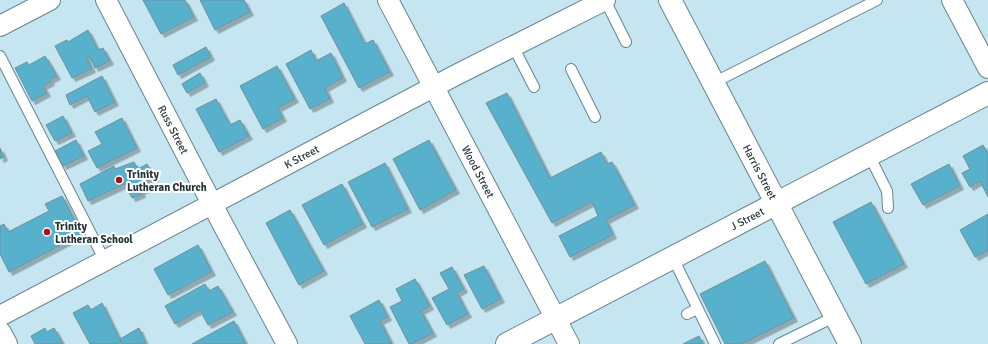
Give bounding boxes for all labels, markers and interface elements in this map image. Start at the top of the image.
street label: Russ Street [155,103,191,156]
street label: K Street [282,142,322,172]
street label: Harris Street [740,142,779,202]
street label: Wood Street [459,144,497,200]
place label: Trinity Lutheran Church [127,168,207,194]
marker: Trinity Lutheran Church [114,175,124,185]
street label: J Street [728,205,767,233]
place label: Trinity Lutheran School [55,220,133,246]
marker: Trinity Lutheran School [42,227,52,237]

